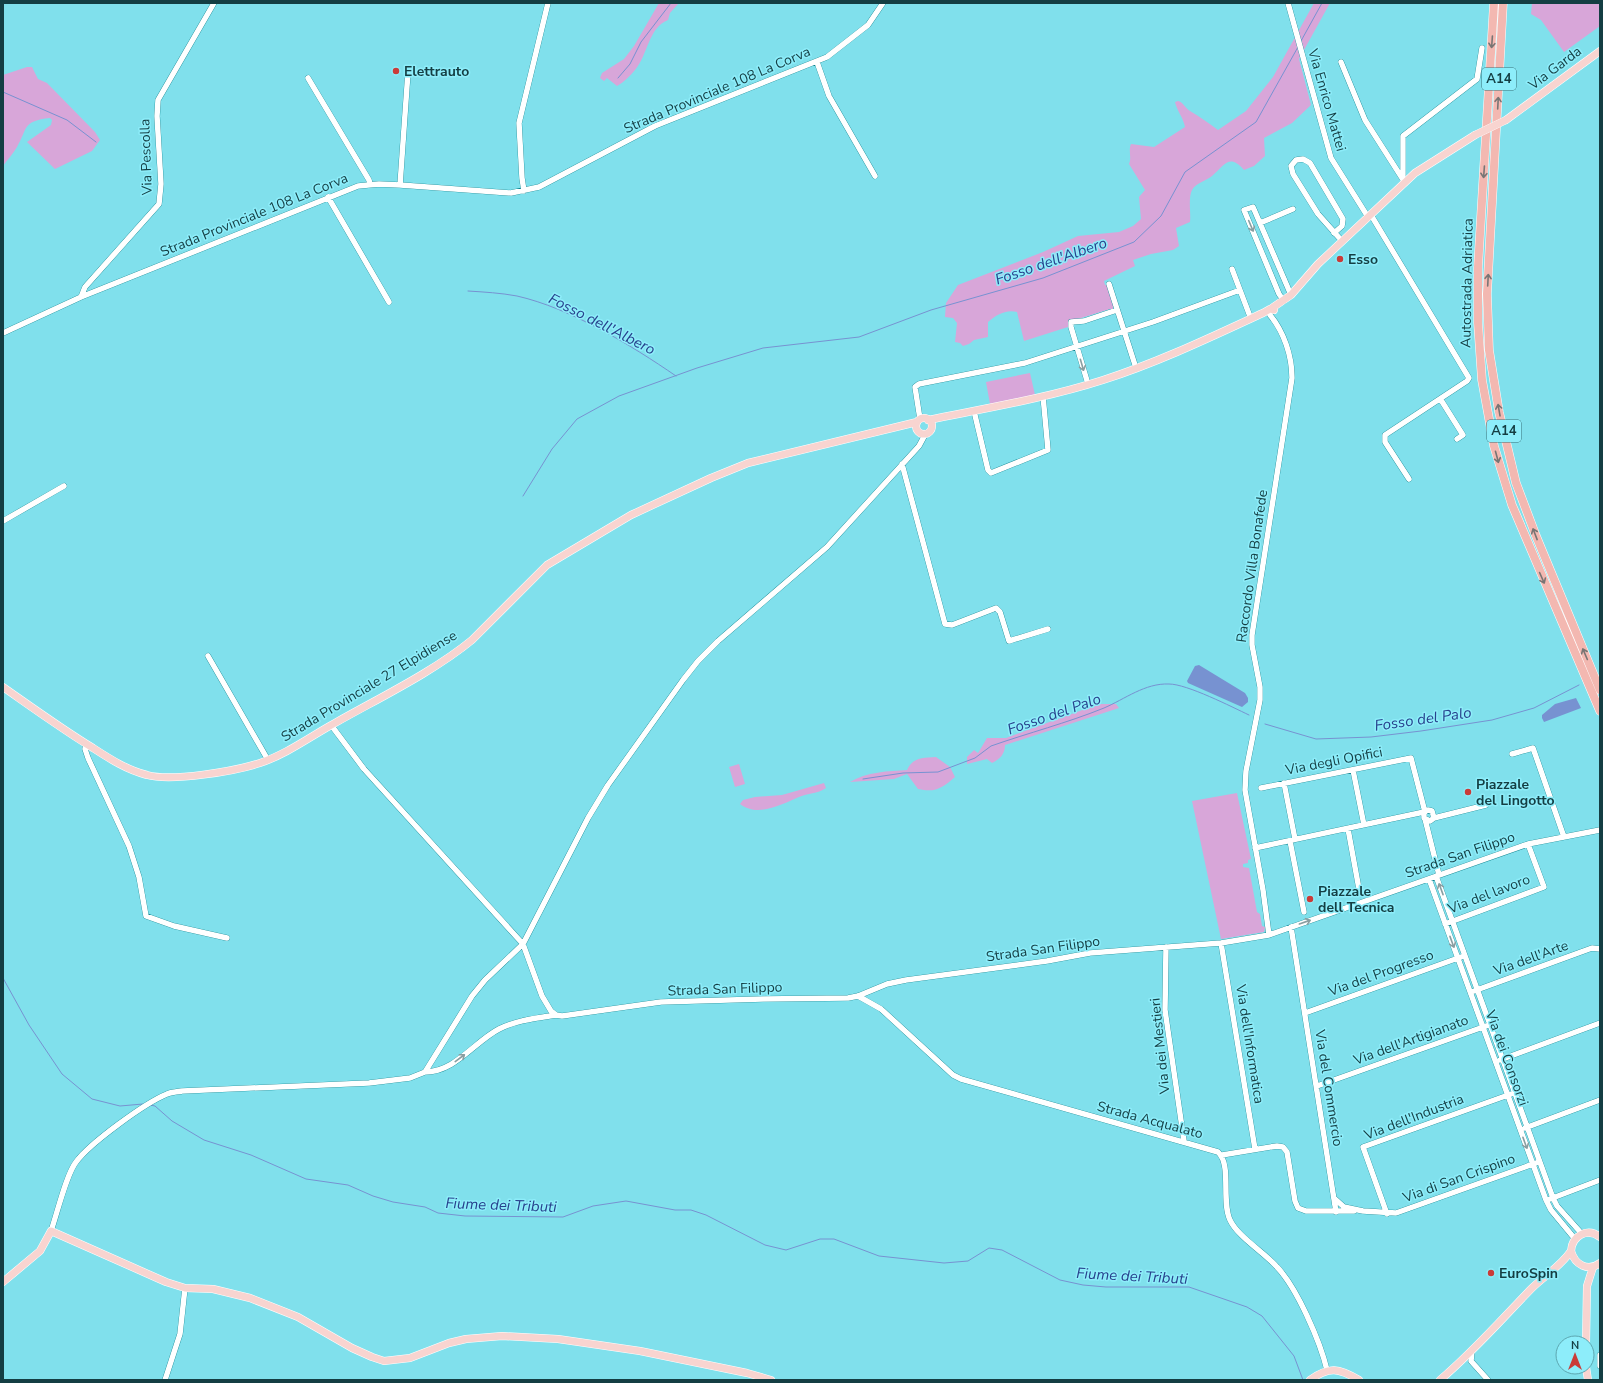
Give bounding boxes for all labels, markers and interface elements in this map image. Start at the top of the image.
one-way arrow [1488,35,1495,48]
street label: Strada Provinciale 108 La Corva [621,42,813,138]
street label: Via Garda [1524,42,1585,95]
street label: Via Enrico Mattei [1303,46,1351,153]
place label: Elettrauto [404,62,469,81]
marker: Elettrauto [391,66,401,76]
road number: A14 [1482,68,1516,90]
one-way arrow [1494,97,1501,110]
street label: Via Pescolla [135,118,157,197]
one-way arrow [1480,165,1487,178]
street label: Strada Provinciale 108 La Corva [157,169,351,261]
street label: Autostrada Adriatica [1456,218,1478,348]
one-way arrow [1248,220,1255,232]
water label: Fosso dell'Albero [992,233,1110,289]
place label: Esso [1348,250,1378,269]
marker: Esso [1335,254,1345,264]
one-way arrow [1484,274,1492,287]
water label: Fosso dell'Albero [545,289,659,359]
one-way arrow [1079,359,1086,372]
one-way arrow [1495,404,1503,417]
road number: A14 [1487,420,1521,442]
one-way arrow [1494,450,1501,463]
street label: Raccordo Villa Bonafede [1232,488,1272,644]
one-way arrow [1531,529,1539,541]
one-way arrow [1539,572,1547,584]
street label: Strada Provinciale 27 Elpidiense [277,626,461,746]
one-way arrow [1581,649,1588,661]
water label: Fosso del Palo [1005,689,1103,739]
water label: Fosso del Palo [1373,702,1473,736]
street label: Via degli Opifici [1283,742,1384,780]
place label: Piazzale del Lingotto [1476,775,1555,810]
marker: Piazzale del Lingotto [1463,787,1473,797]
street label: Strada San Filippo [1403,827,1518,883]
street label: Via del lavoro [1444,870,1533,919]
place label: Piazzale dell Tecnica [1318,882,1394,917]
one-way arrow [1436,883,1444,895]
marker: Piazzale dell Tecnica [1305,894,1315,904]
one-way arrow [1299,918,1312,925]
street label: Strada San Filippo [985,932,1101,966]
one-way arrow [1448,935,1456,947]
street label: Via dell'Arte [1490,936,1571,981]
street label: Via del Progresso [1325,945,1436,1001]
street label: Strada San Filippo [667,977,783,1001]
street label: Via dell'Informatica [1231,982,1269,1105]
street label: Via dei Mestieri [1146,997,1175,1096]
street label: Via dei Consorzi [1481,1007,1533,1108]
street label: Via dell'Artigianato [1350,1010,1471,1070]
street label: Via del Commercio [1310,1027,1348,1148]
one-way arrow [454,1053,465,1062]
street label: Via dell'Industria [1361,1089,1467,1145]
street label: Strada Acqualato [1095,1097,1205,1143]
one-way arrow [1522,1136,1530,1148]
street label: Via di San Crispino [1399,1149,1518,1207]
water label: Fiume dei Tributi [445,1193,558,1217]
water label: Fiume dei Tributi [1076,1263,1189,1289]
place label: EuroSpin [1499,1264,1558,1283]
marker: EuroSpin [1486,1268,1496,1278]
north arrow [1555,1335,1595,1375]
text: N [1571,1338,1579,1353]

